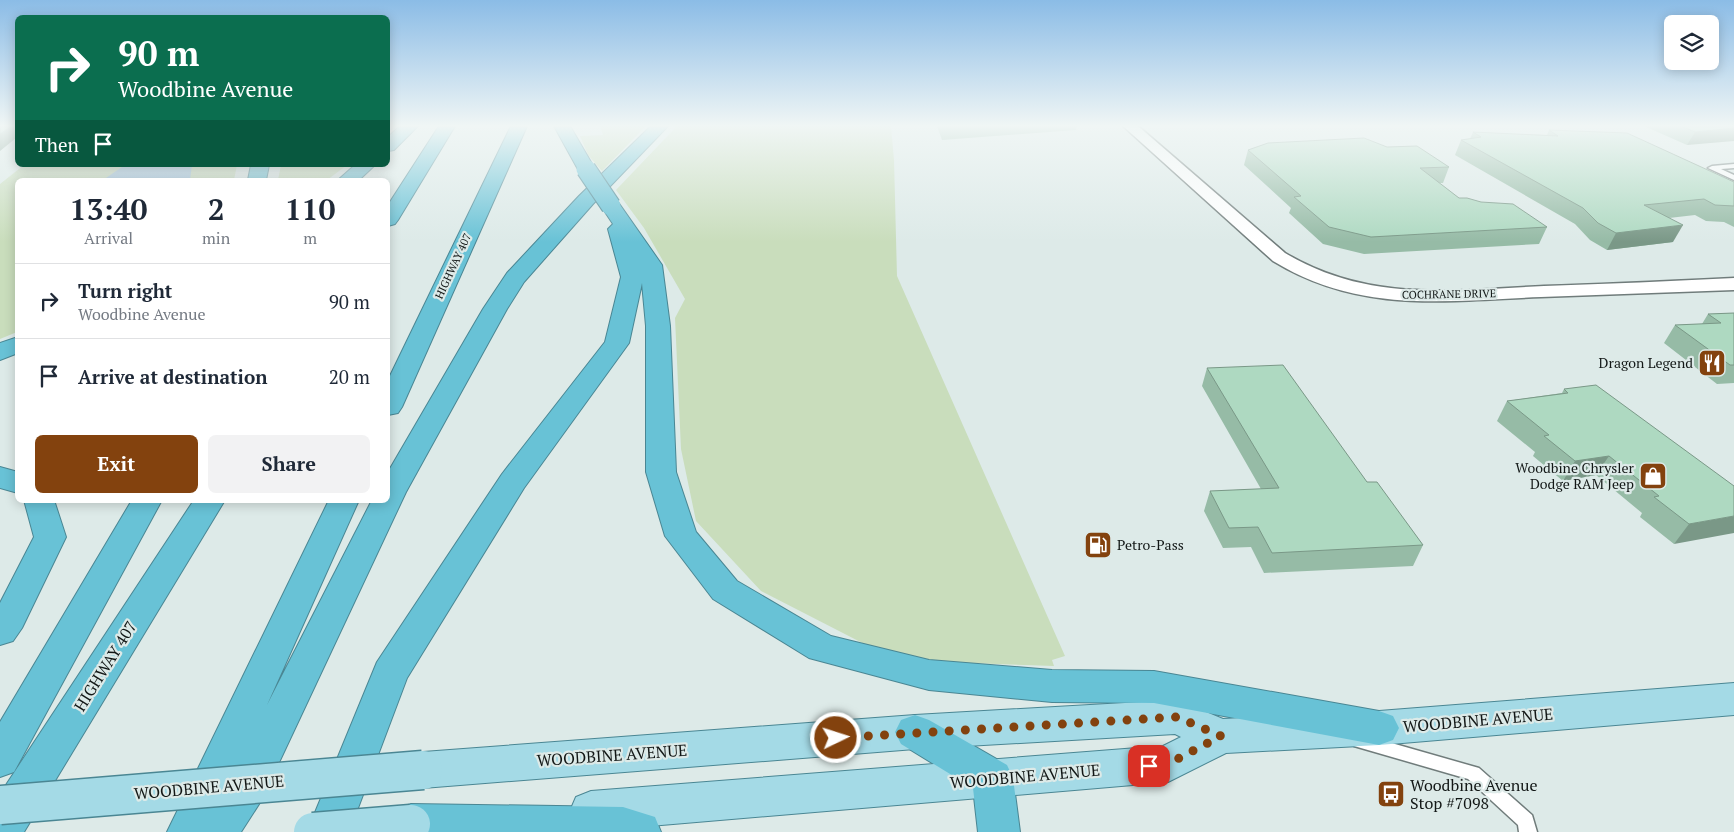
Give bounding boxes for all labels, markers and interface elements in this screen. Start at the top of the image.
map controls [1664,15,1719,70]
button: layers [1664,15,1719,70]
text: 90 m [118,30,199,76]
icon: right [35,35,100,100]
text: Woodbine Avenue [118,74,293,103]
icon: arrive [89,130,117,158]
text: Then [35,132,79,157]
text: 13:40 [69,189,148,229]
text: 2 [208,189,225,229]
text: 110 [285,189,336,229]
text: Arrival [84,227,133,249]
text: min [202,227,230,249]
text: m [303,227,317,249]
street label: HIGHWAY 407 [432,231,474,301]
text: Turn right [78,278,172,303]
street label: COCHRANE DRIVE [1402,286,1496,302]
icon: right [35,287,63,315]
text: 90 m [329,289,370,314]
text: Woodbine Avenue [78,303,206,325]
restaurant icon: Dragon Legend [1697,348,1727,378]
place label: Dragon Legend [1599,353,1693,372]
icon: arrive [35,362,63,390]
text: Arrive at destination [78,364,267,389]
text: 20 m [329,364,370,389]
button: Exit [35,435,198,493]
button: Share [208,435,370,493]
place label: Woodbine Chrysler Dodge RAM Jeep [1515,458,1635,493]
shop icon: Woodbine Chrysler Dodge RAM Jeep [1638,461,1668,491]
fuel station icon: Petro-Pass [1083,530,1113,560]
place label: Petro-Pass [1117,535,1184,554]
street label: HIGHWAY 407 [68,617,142,715]
street label: WOODBINE AVENUE [1402,702,1554,738]
position arrow [809,711,861,763]
street label: WOODBINE AVENUE [536,739,688,771]
pin [1128,745,1170,787]
icon: arrive [1135,752,1163,780]
street label: WOODBINE AVENUE [949,758,1101,794]
street label: WOODBINE AVENUE [133,769,285,805]
place label: Woodbine Avenue Stop #7098 [1410,774,1538,814]
bus stop icon: Woodbine Avenue Stop #7098 [1376,779,1406,809]

